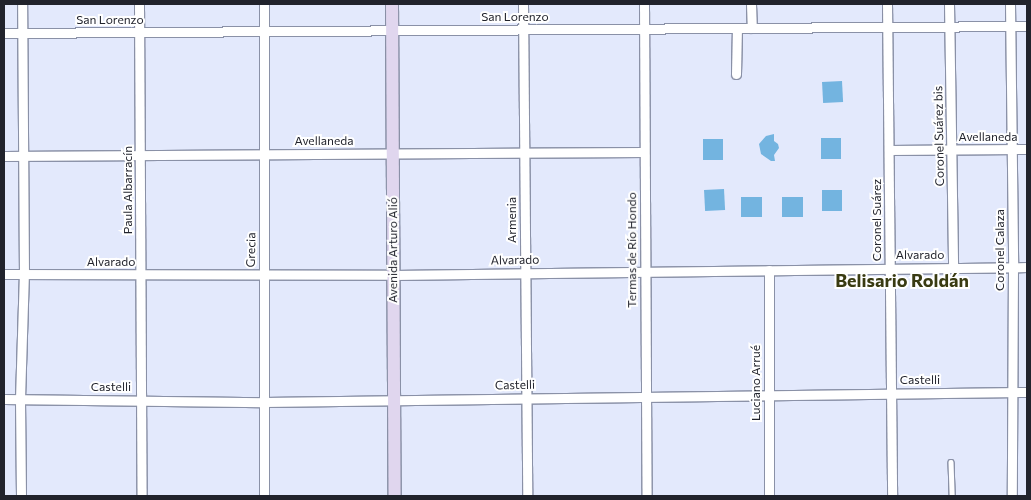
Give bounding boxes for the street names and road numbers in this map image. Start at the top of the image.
street label: San Lorenzo [481,10,549,24]
street label: San Lorenzo [76,13,144,27]
street label: Coronel Suárez bis [931,86,947,186]
street label: Avellaneda [959,130,1017,144]
street label: Avellaneda [295,134,353,148]
street label: Paula Albarracín [121,146,135,234]
street label: Coronel Suárez [870,179,884,261]
street label: Termas de Río Hondo [625,192,639,308]
street label: Avenida Arturo Alió [386,197,400,303]
street label: Armenia [505,197,519,243]
street label: Coronel Calaza [993,209,1007,291]
street label: Grecia [243,232,259,268]
street label: Alvarado [896,248,944,262]
street label: Alvarado [491,252,539,268]
street label: Alvarado [87,255,135,269]
street label: Luciano Arrué [749,345,763,421]
street label: Castelli [900,373,940,387]
street label: Castelli [495,377,535,393]
street label: Castelli [91,380,131,394]

